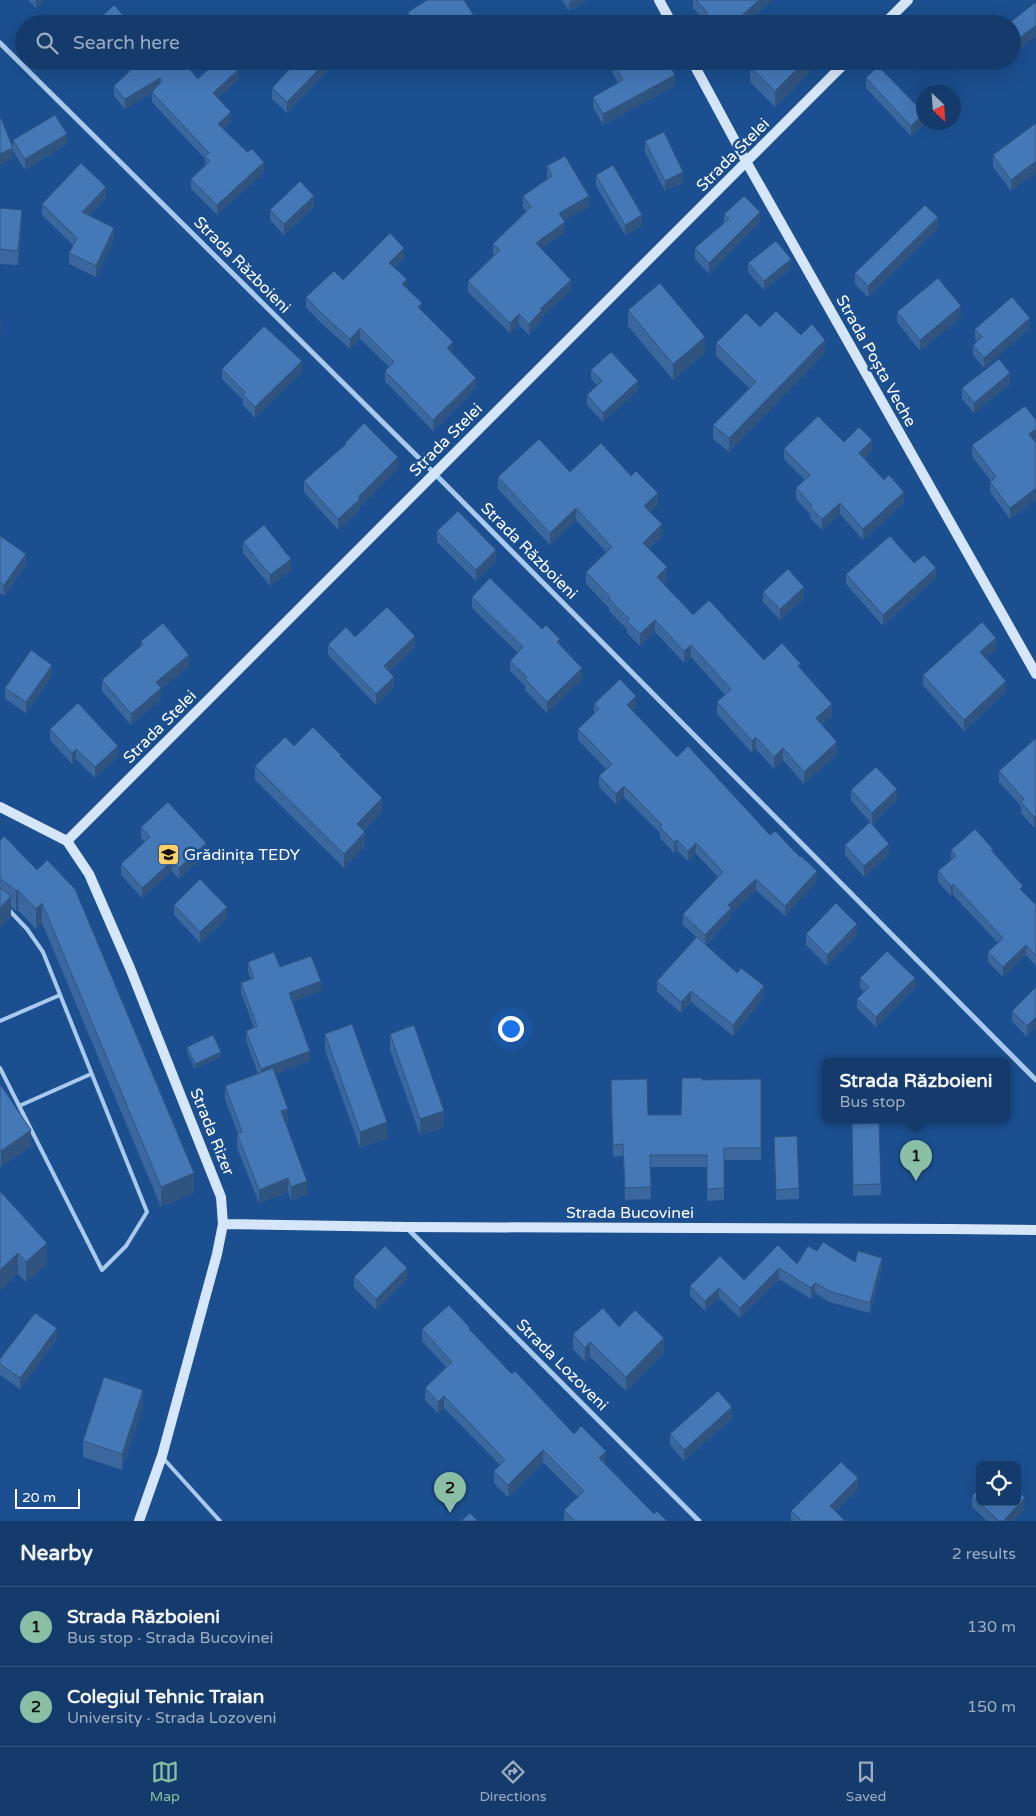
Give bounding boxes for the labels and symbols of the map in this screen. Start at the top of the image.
north arrow [916,85,961,130]
street label: Strada Stelei [692,114,774,196]
street label: Strada Războieni [189,212,295,318]
street label: Strada Poșta Veche [831,292,921,430]
street label: Strada Stelei [405,399,487,481]
street label: Strada Războieni [476,498,582,604]
street label: Strada Stelei [119,686,201,768]
school or university icon: Grădinița TEDY [156,843,180,867]
place label: Grădinița TEDY [184,845,300,865]
your location [498,1016,524,1042]
street label: Strada Rizer [185,1085,239,1179]
pin: 1 [900,1140,932,1181]
street label: Strada Bucovinei [566,1203,694,1223]
street label: Strada Lozoveni [512,1315,612,1415]
pin: 2 [434,1472,466,1513]
scale bar [15,1486,80,1509]

